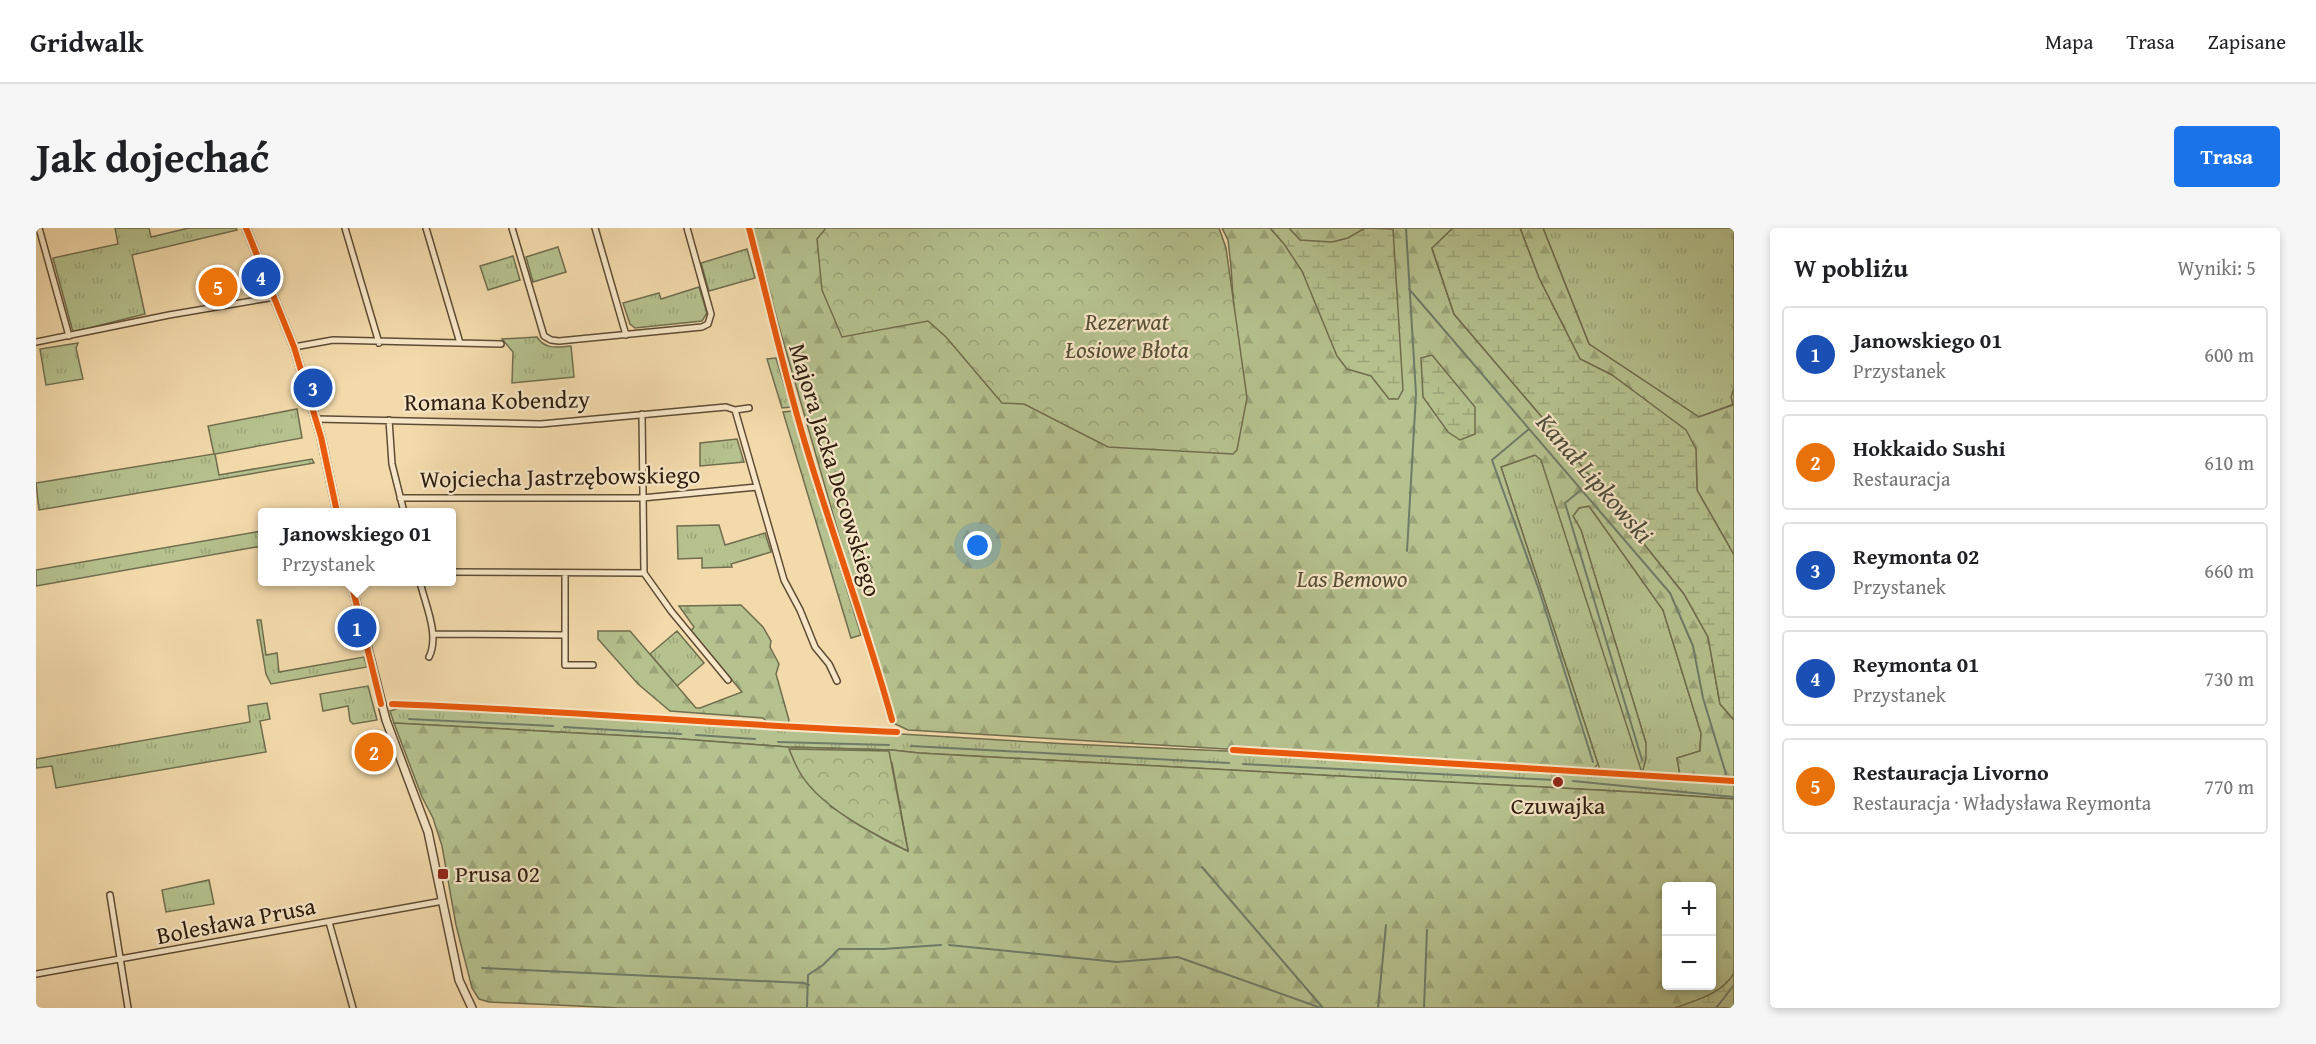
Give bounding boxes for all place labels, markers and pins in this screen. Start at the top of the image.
pin: 4 [242,254,280,300]
pin: 5 [198,264,237,310]
pin: 3 [294,366,332,410]
pin: 1 [338,606,376,650]
pin: 2 [354,730,394,774]
marker: Czuwajka [1551,775,1565,789]
place label: Czuwajka [1511,788,1606,823]
place label: Prusa 02 [455,856,540,891]
marker: Prusa 02 [436,867,450,881]

